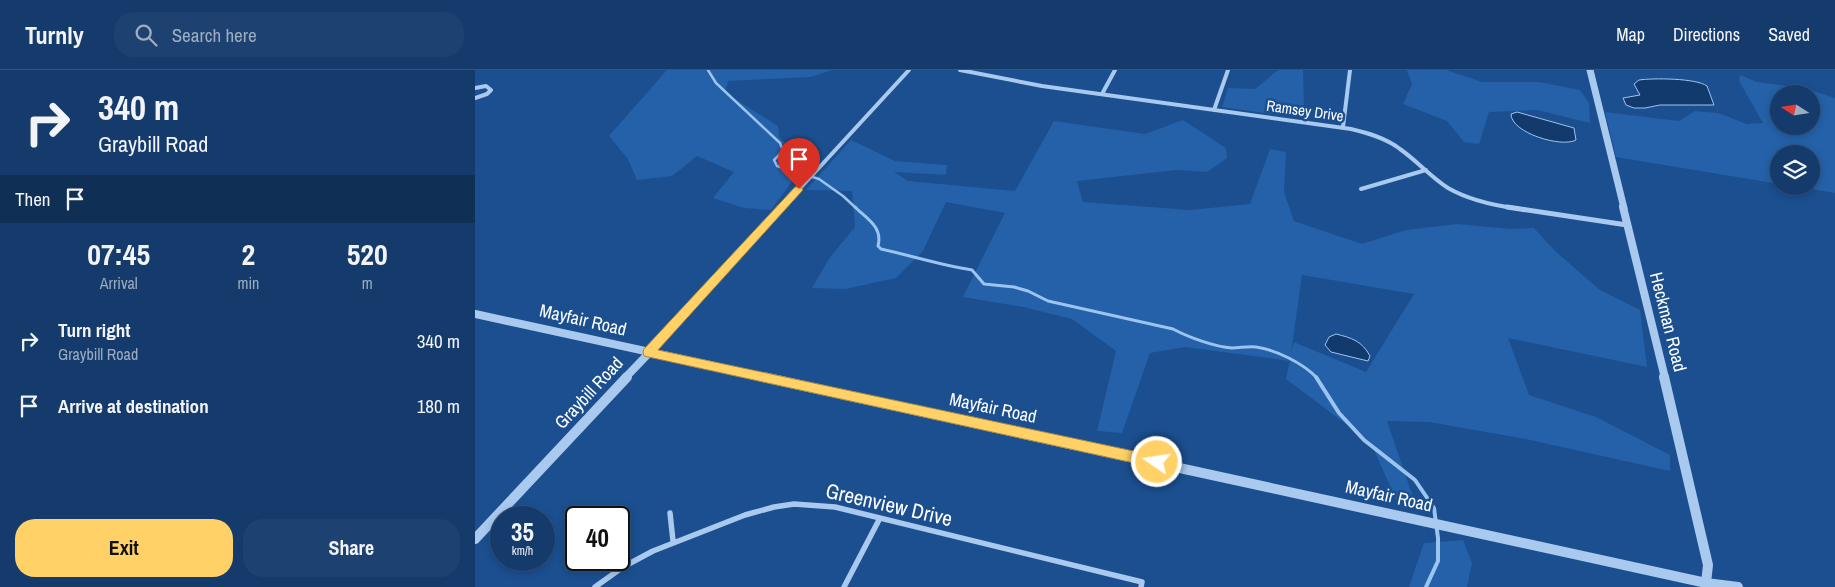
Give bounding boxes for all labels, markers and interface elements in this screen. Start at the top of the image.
search box [114,12,464,57]
text: Turnly [25,19,84,51]
icon: search [132,21,160,49]
text: Search here [172,22,257,48]
text: Map [1616,22,1645,47]
text: Directions [1673,22,1740,47]
text: Saved [1768,22,1810,47]
text: 340 m [98,84,179,131]
north arrow [1770,85,1820,135]
map controls [1770,85,1820,195]
icon: right [15,90,80,155]
street label: Ramsey Drive [1265,95,1345,126]
text: Graybill Road [98,129,208,159]
pin [778,138,820,189]
icon: arrive [785,145,813,173]
button: layers [1770,145,1820,195]
icon: arrive [61,185,89,213]
text: Then [15,186,51,212]
text: 07:45 [87,234,150,274]
text: 2 [242,234,255,274]
text: 520 [347,234,388,274]
street label: Heckman Road [1644,270,1693,374]
text: Arrival [100,272,138,294]
text: min [237,272,259,294]
text: m [362,272,373,294]
street label: Mayfair Road [537,297,629,342]
text: Turn right [58,317,130,343]
icon: right [15,327,43,355]
text: 340 m [417,328,460,354]
text: Graybill Road [58,343,138,365]
street label: Graybill Road [549,351,629,434]
street label: Mayfair Road [947,386,1039,429]
icon: arrive [15,392,43,420]
text: Arrive at destination [58,393,209,419]
text: 180 m [417,393,460,419]
position arrow [1130,435,1182,487]
street label: Mayfair Road [1343,473,1435,518]
street label: Greenview Drive [823,476,955,533]
speed limit sign: 40 [565,506,630,571]
text: 35 [511,515,534,549]
button: Exit [15,519,233,577]
button: Share [243,519,460,577]
text: km/h [512,543,533,559]

